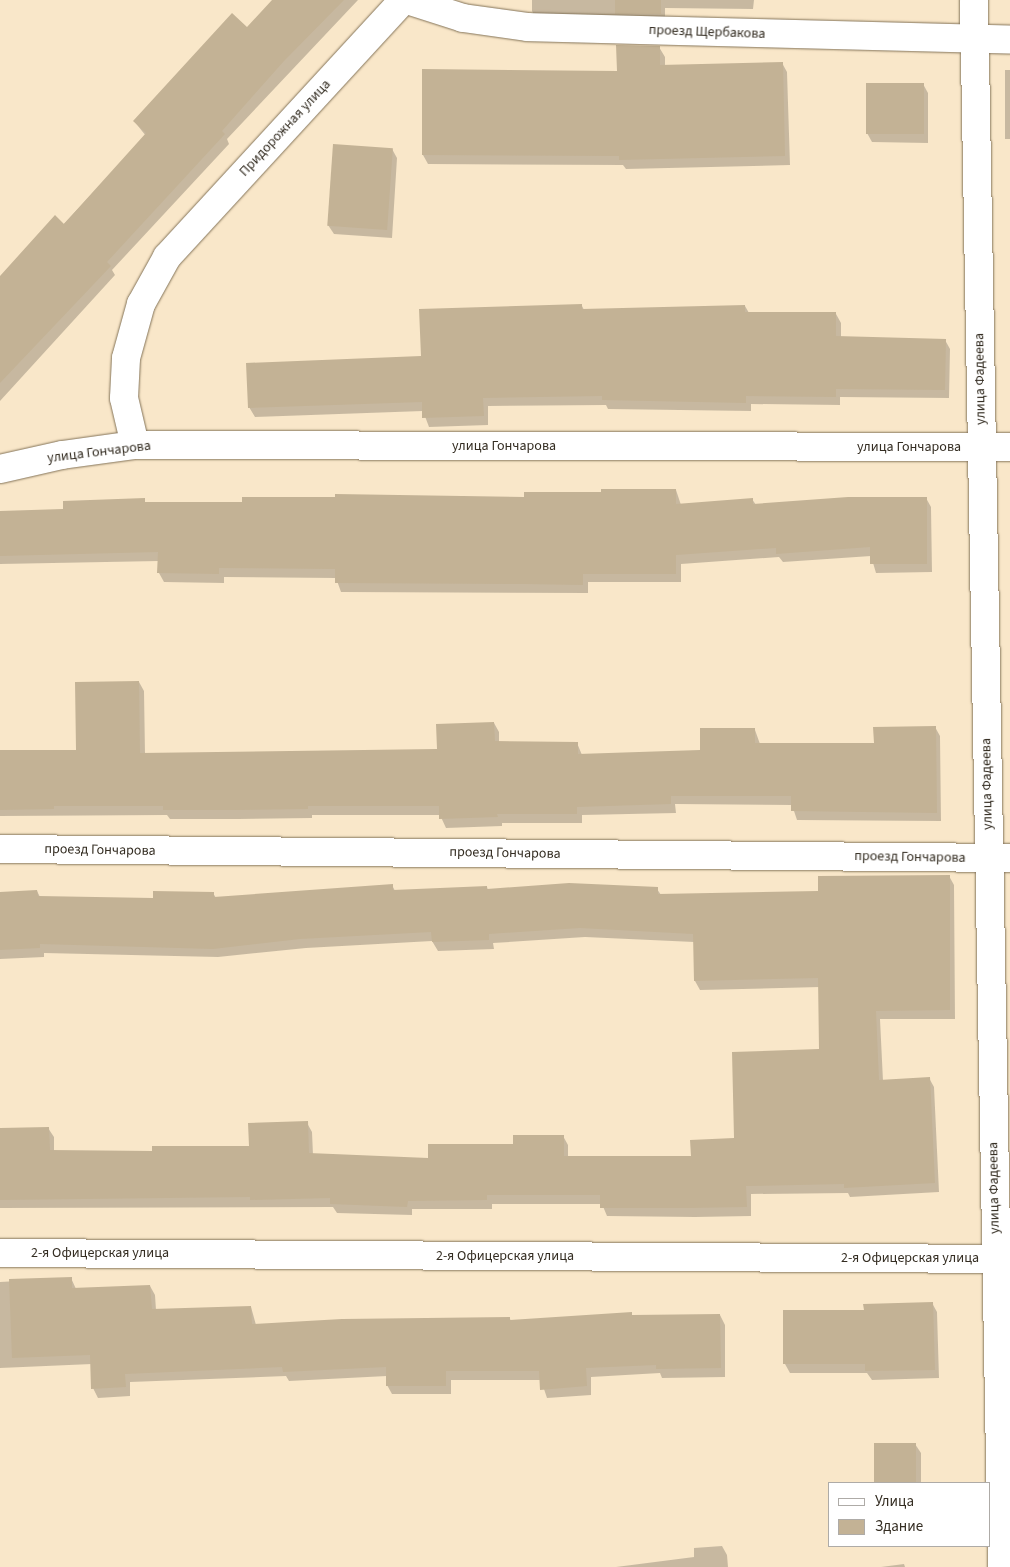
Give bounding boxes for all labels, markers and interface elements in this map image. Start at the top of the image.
street label: проезд Щербакова [648,22,766,42]
street label: Придорожная улица [236,76,334,180]
street label: улица Фадеева [971,333,989,425]
street label: улица Гончарова [46,437,152,467]
street label: улица Гончарова [452,438,556,454]
street label: улица Гончарова [857,439,961,455]
street label: улица Фадеева [978,738,996,830]
street label: проезд Гончарова [44,841,156,859]
street label: проезд Гончарова [449,844,561,862]
street label: проезд Гончарова [854,848,966,866]
street label: улица Фадеева [985,1142,1003,1234]
street label: 2-я Офицерская улица [31,1245,169,1261]
street label: 2-я Офицерская улица [436,1248,574,1264]
street label: 2-я Офицерская улица [841,1250,979,1266]
legend [828,1482,990,1547]
text: Улица [875,1491,914,1512]
text: Здание [875,1516,923,1537]

